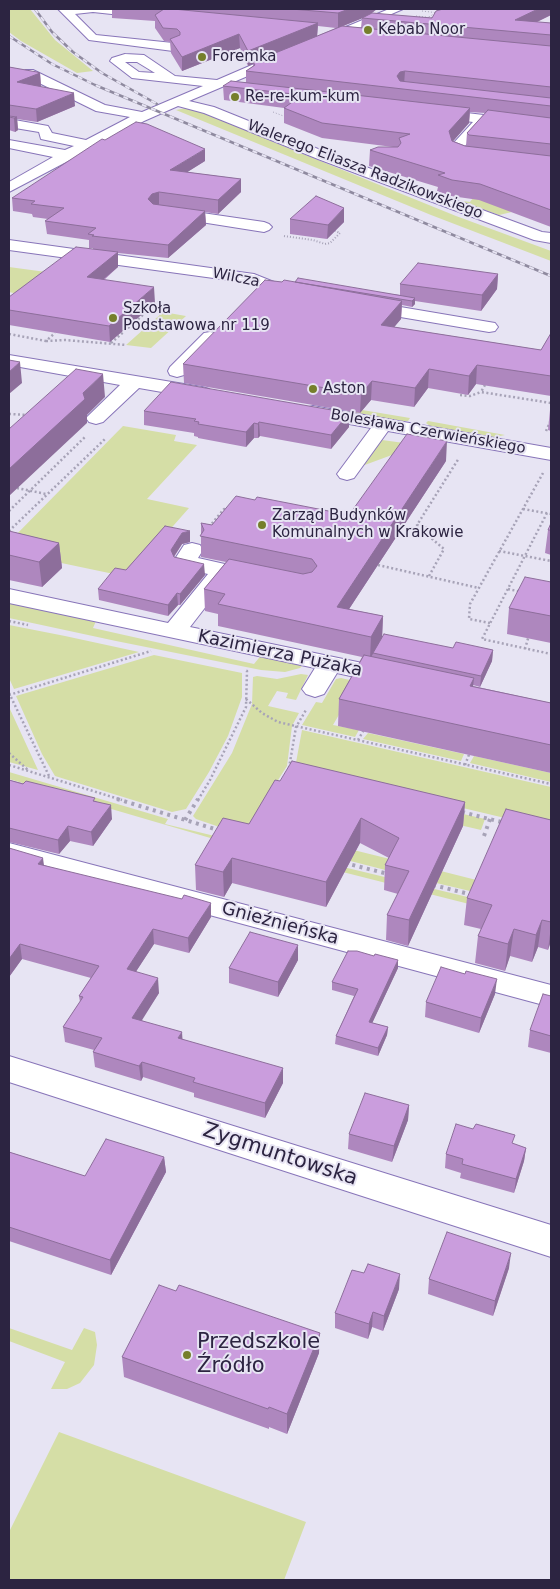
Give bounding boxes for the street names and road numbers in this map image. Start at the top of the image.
street label: Walerego Eliasza Radzikowskiego [245,117,485,223]
street label: Wilcza [211,265,261,291]
street label: Bolesława Czerwieńskiego [329,406,527,458]
street label: Kazimierza Pużaka [196,626,364,682]
street label: Gnieźnieńska [219,898,341,950]
street label: Zygmuntowska [200,1118,360,1192]

